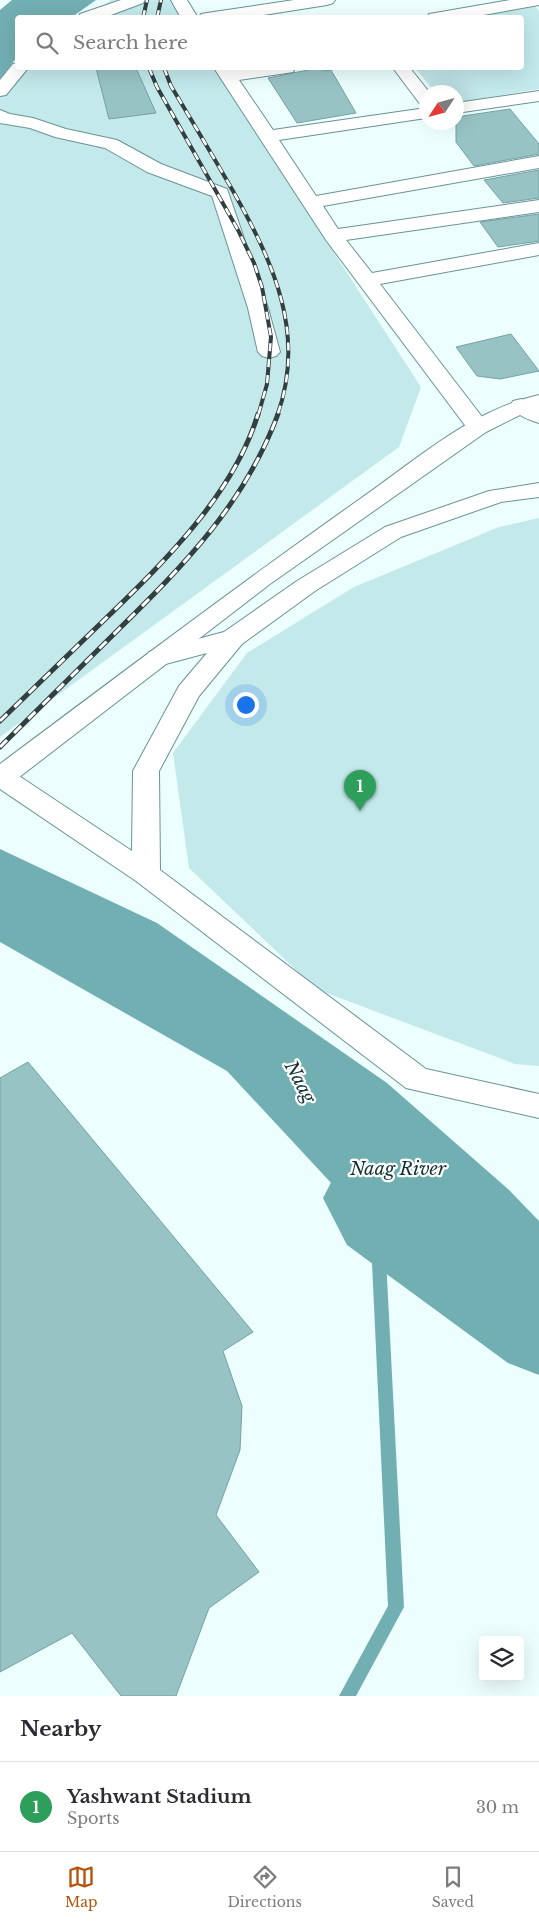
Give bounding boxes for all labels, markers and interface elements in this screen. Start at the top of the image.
search box [15,15,524,70]
icon: search [33,29,61,57]
text: Search here [73,31,188,54]
north arrow [419,85,464,130]
your location [233,692,259,718]
pin: 1 [344,770,376,811]
water label: Naag [279,1056,321,1108]
water label: Naag River [349,1158,447,1180]
map controls [479,1636,524,1681]
button: layers [479,1636,524,1681]
text: Nearby [20,1716,101,1742]
text: Yashwant Stadium [67,1785,251,1808]
text: 1 [33,1797,39,1817]
text: 30 m [476,1797,519,1817]
text: Sports [67,1808,120,1828]
tab: Map [65,1863,98,1911]
tab: Directions [227,1863,302,1911]
tab: Saved [432,1863,474,1911]

